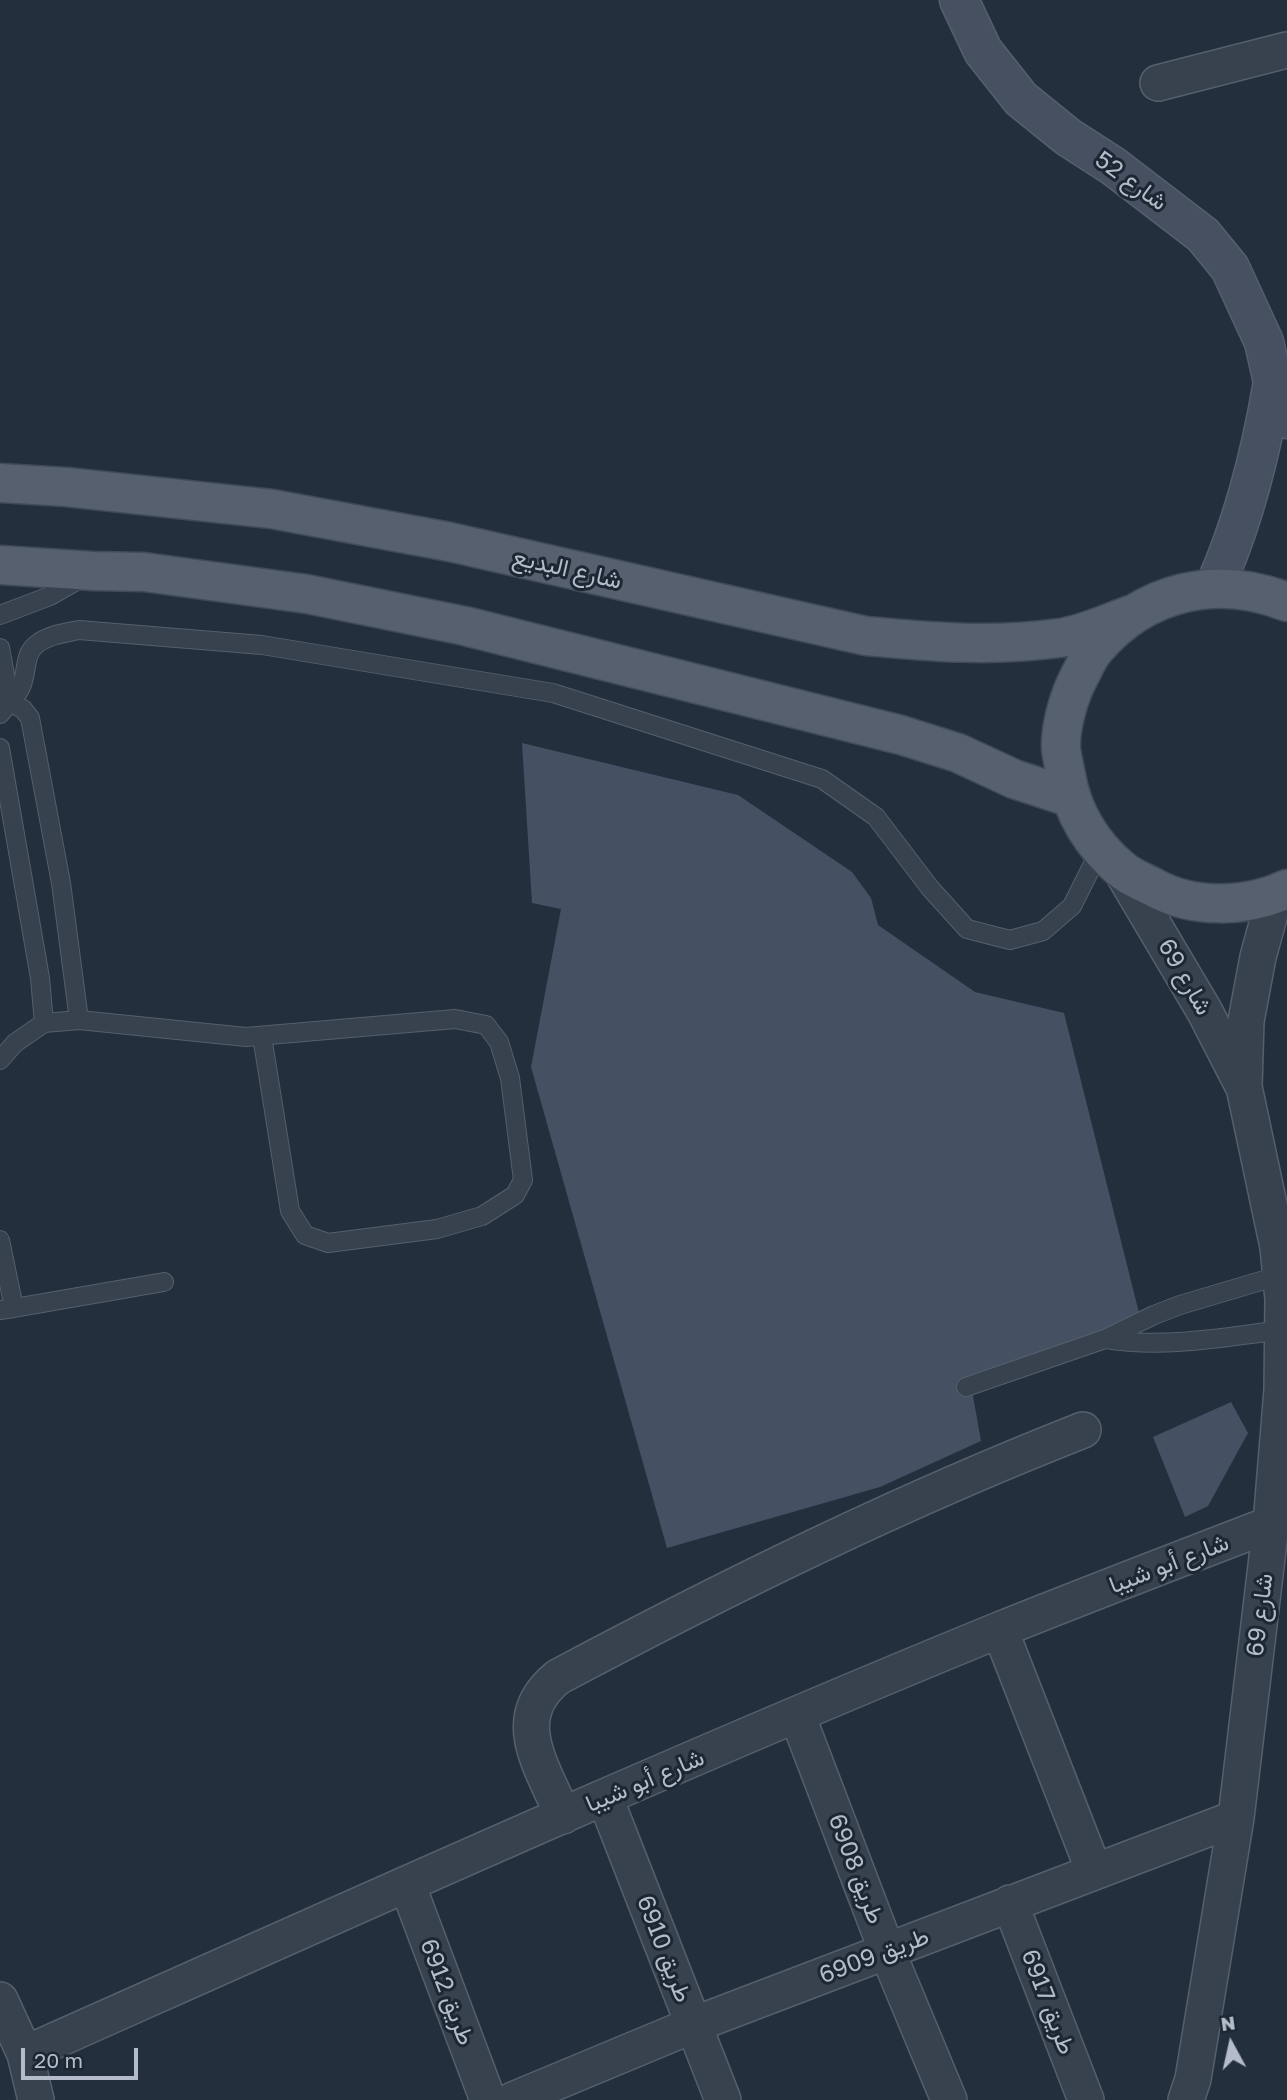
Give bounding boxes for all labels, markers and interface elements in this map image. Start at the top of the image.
street label: شارع 52 [1089,145,1173,217]
street label: شارع البديع [510,542,624,596]
street label: شارع 69 [1152,934,1218,1020]
street label: شارع أبو شيبا [1105,1528,1233,1600]
street label: شارع 69 [1241,1572,1279,1658]
street label: شارع أبو شيبا [581,1743,709,1819]
street label: طريق 6908 [822,1810,890,1928]
street label: طريق 6910 [630,1891,698,2007]
street label: طريق 6909 [815,1922,933,1990]
street label: طريق 6912 [414,1935,480,2049]
street label: طريق 6917 [1015,1945,1081,2059]
north arrow [1196,2009,1266,2079]
text: N [1219,2010,1237,2035]
scale bar [24,2034,142,2078]
text: 20 m [34,2047,83,2073]

